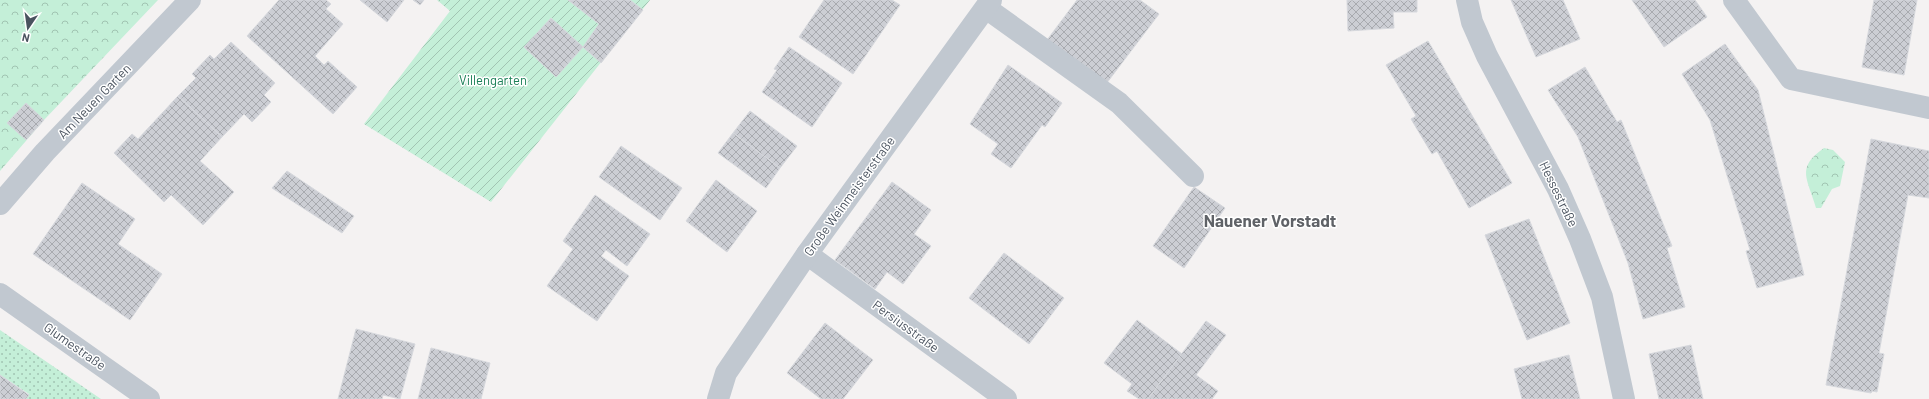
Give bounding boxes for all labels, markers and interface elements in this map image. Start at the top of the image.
north arrow [8,8,48,48]
text: N [21,31,31,45]
street label: Am Neuen Garten [54,60,134,142]
park label: Villengarten [459,72,527,88]
street label: Große Weinmeisterstraße [800,133,898,259]
street label: Hessestraße [1536,159,1582,229]
district label: Nauener Vorstadt [1204,210,1336,230]
street label: Persiusstraße [870,297,942,355]
street label: Glumestraße [41,319,109,373]

